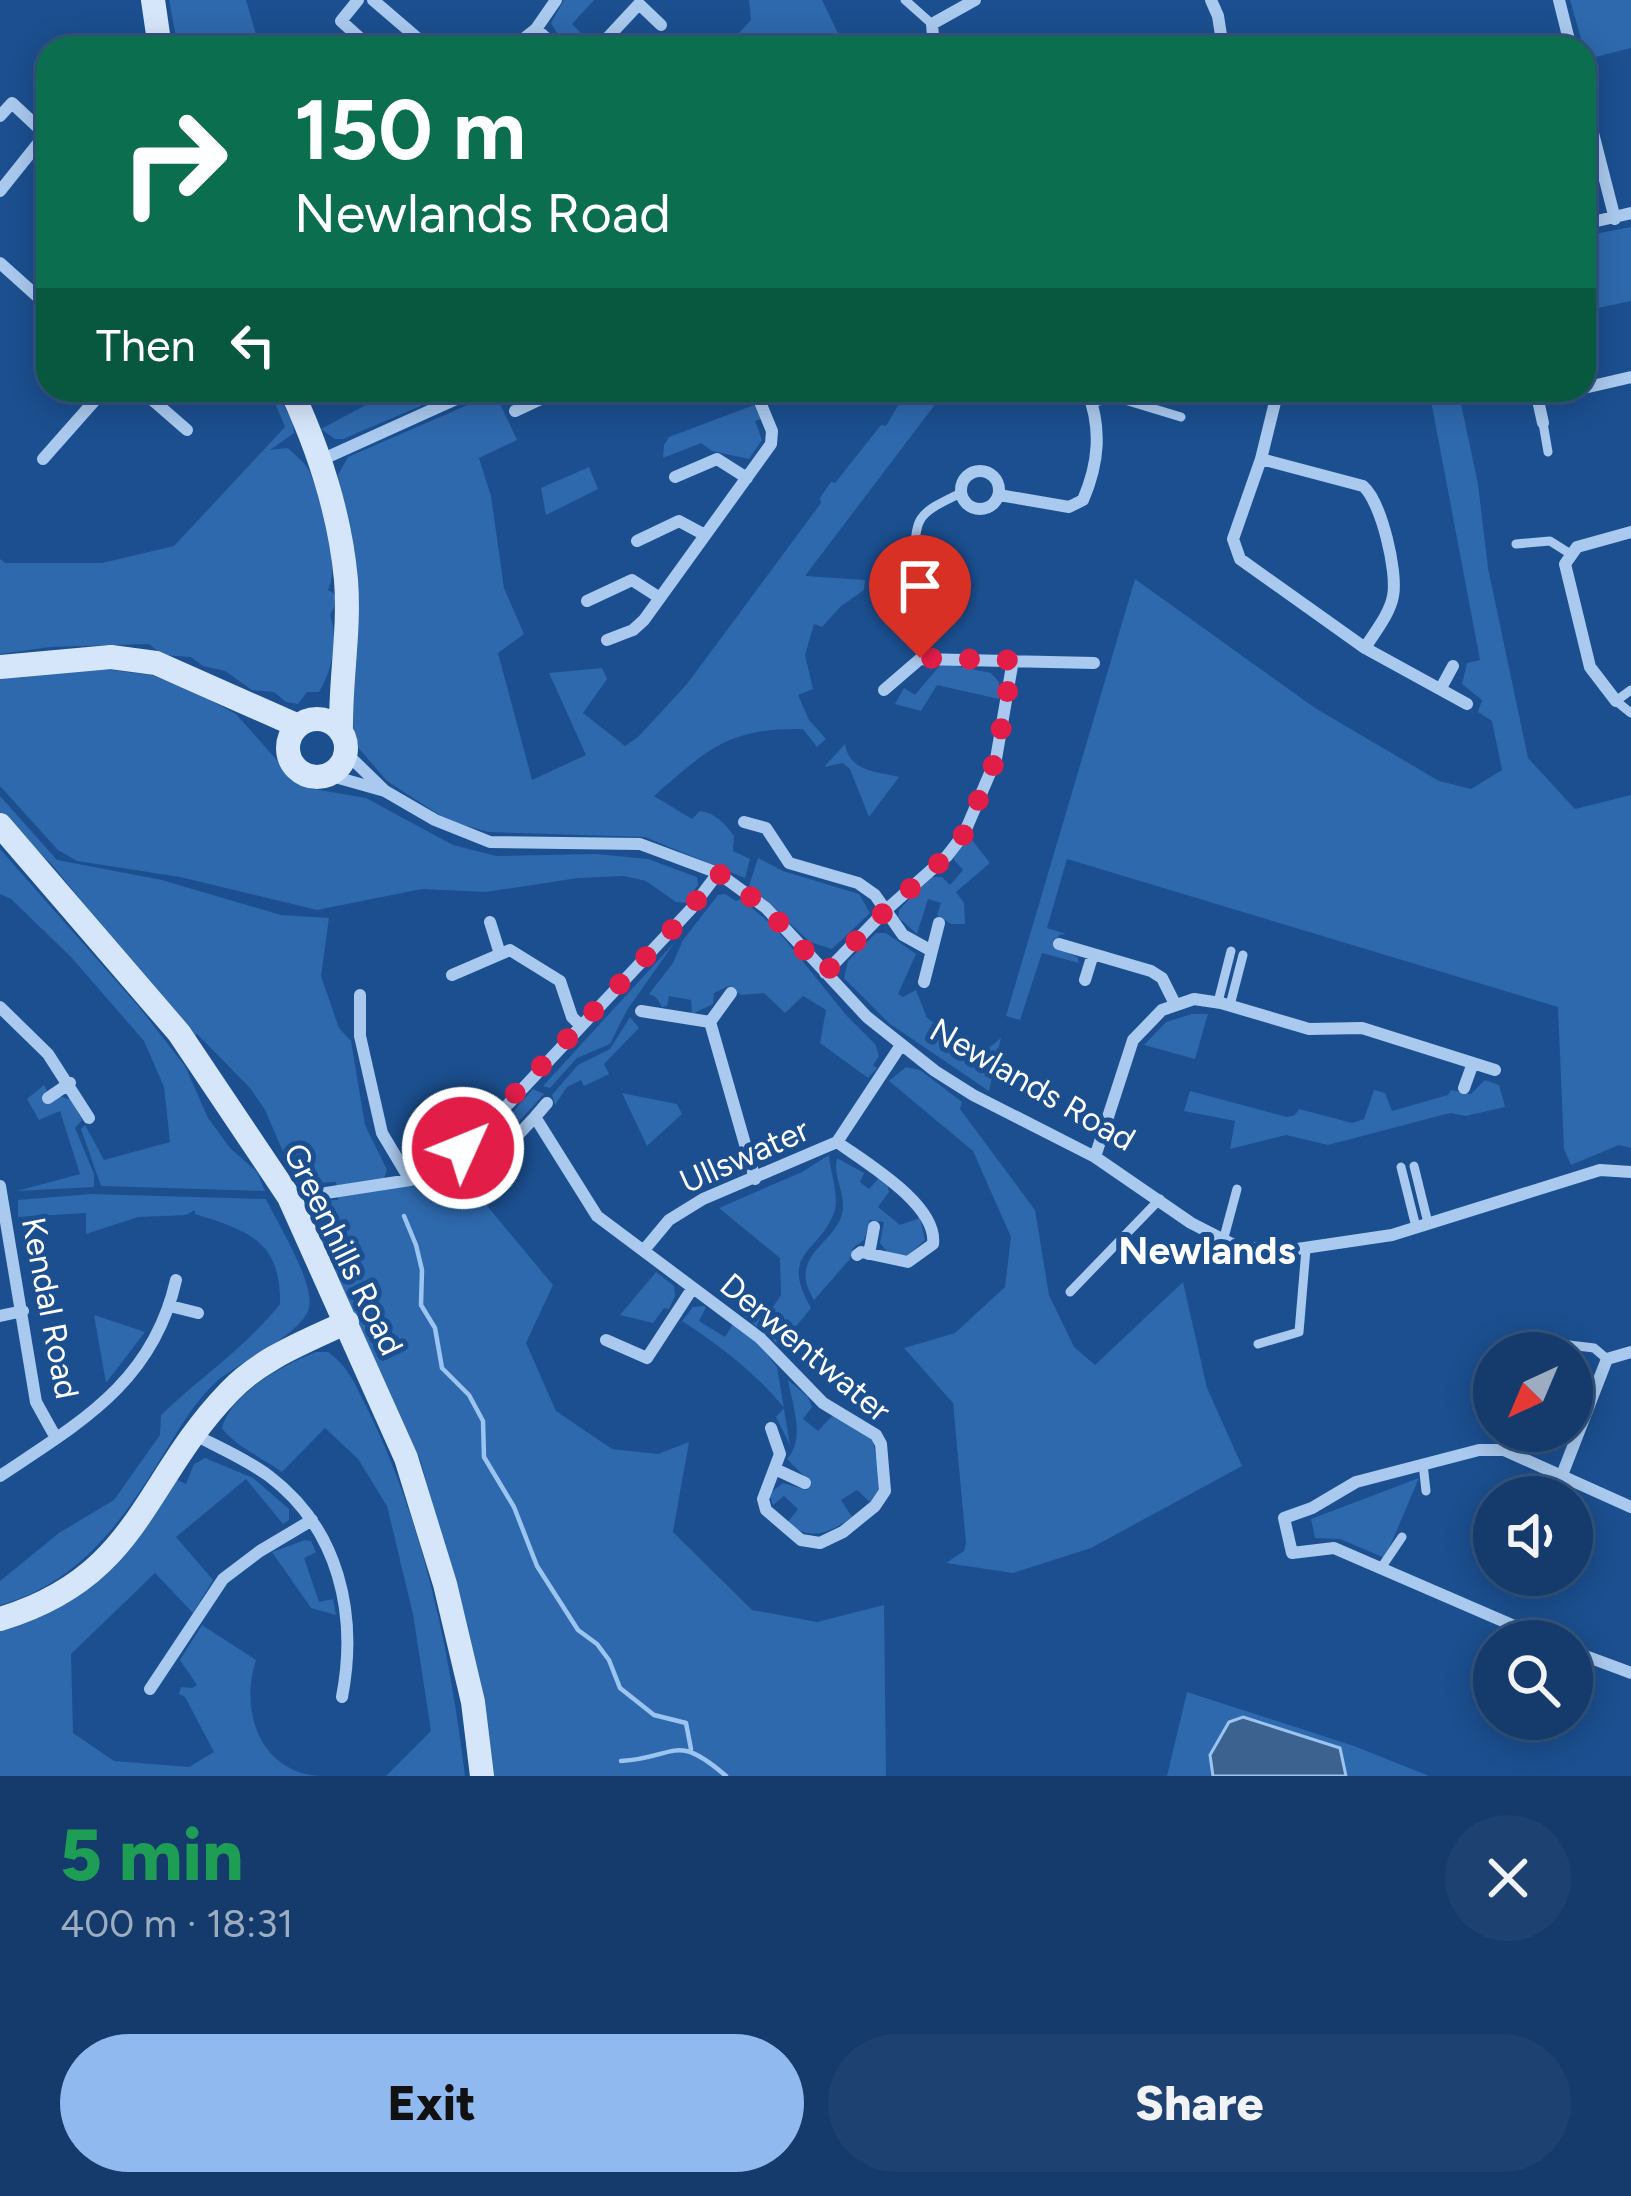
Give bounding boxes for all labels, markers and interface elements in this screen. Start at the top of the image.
text: 150 m [294,79,526,180]
icon: right [96,84,252,240]
text: Newlands Road [294,181,671,246]
icon: left [220,312,286,378]
text: Then [96,318,196,372]
pin [869,535,971,658]
icon: arrive [887,553,953,619]
street label: Newlands Road [923,1010,1142,1159]
position arrow [400,1085,526,1211]
street label: Ullswater [674,1110,815,1201]
street label: Greenhills Road [275,1137,412,1361]
street label: Kendal Road [14,1214,87,1402]
district label: Newlands [1118,1227,1296,1274]
street label: Derwentwater [713,1265,899,1430]
north arrow [1473,1332,1593,1452]
map controls [1473,1332,1593,1740]
button: sound [1473,1476,1593,1596]
button: search [1473,1620,1593,1740]
text: 5 min [60,1812,243,1898]
button: close [1445,1815,1571,1941]
text: 400 m · 18:31 [60,1900,293,1947]
button: Exit [60,2034,804,2172]
button: Share [828,2034,1571,2172]

